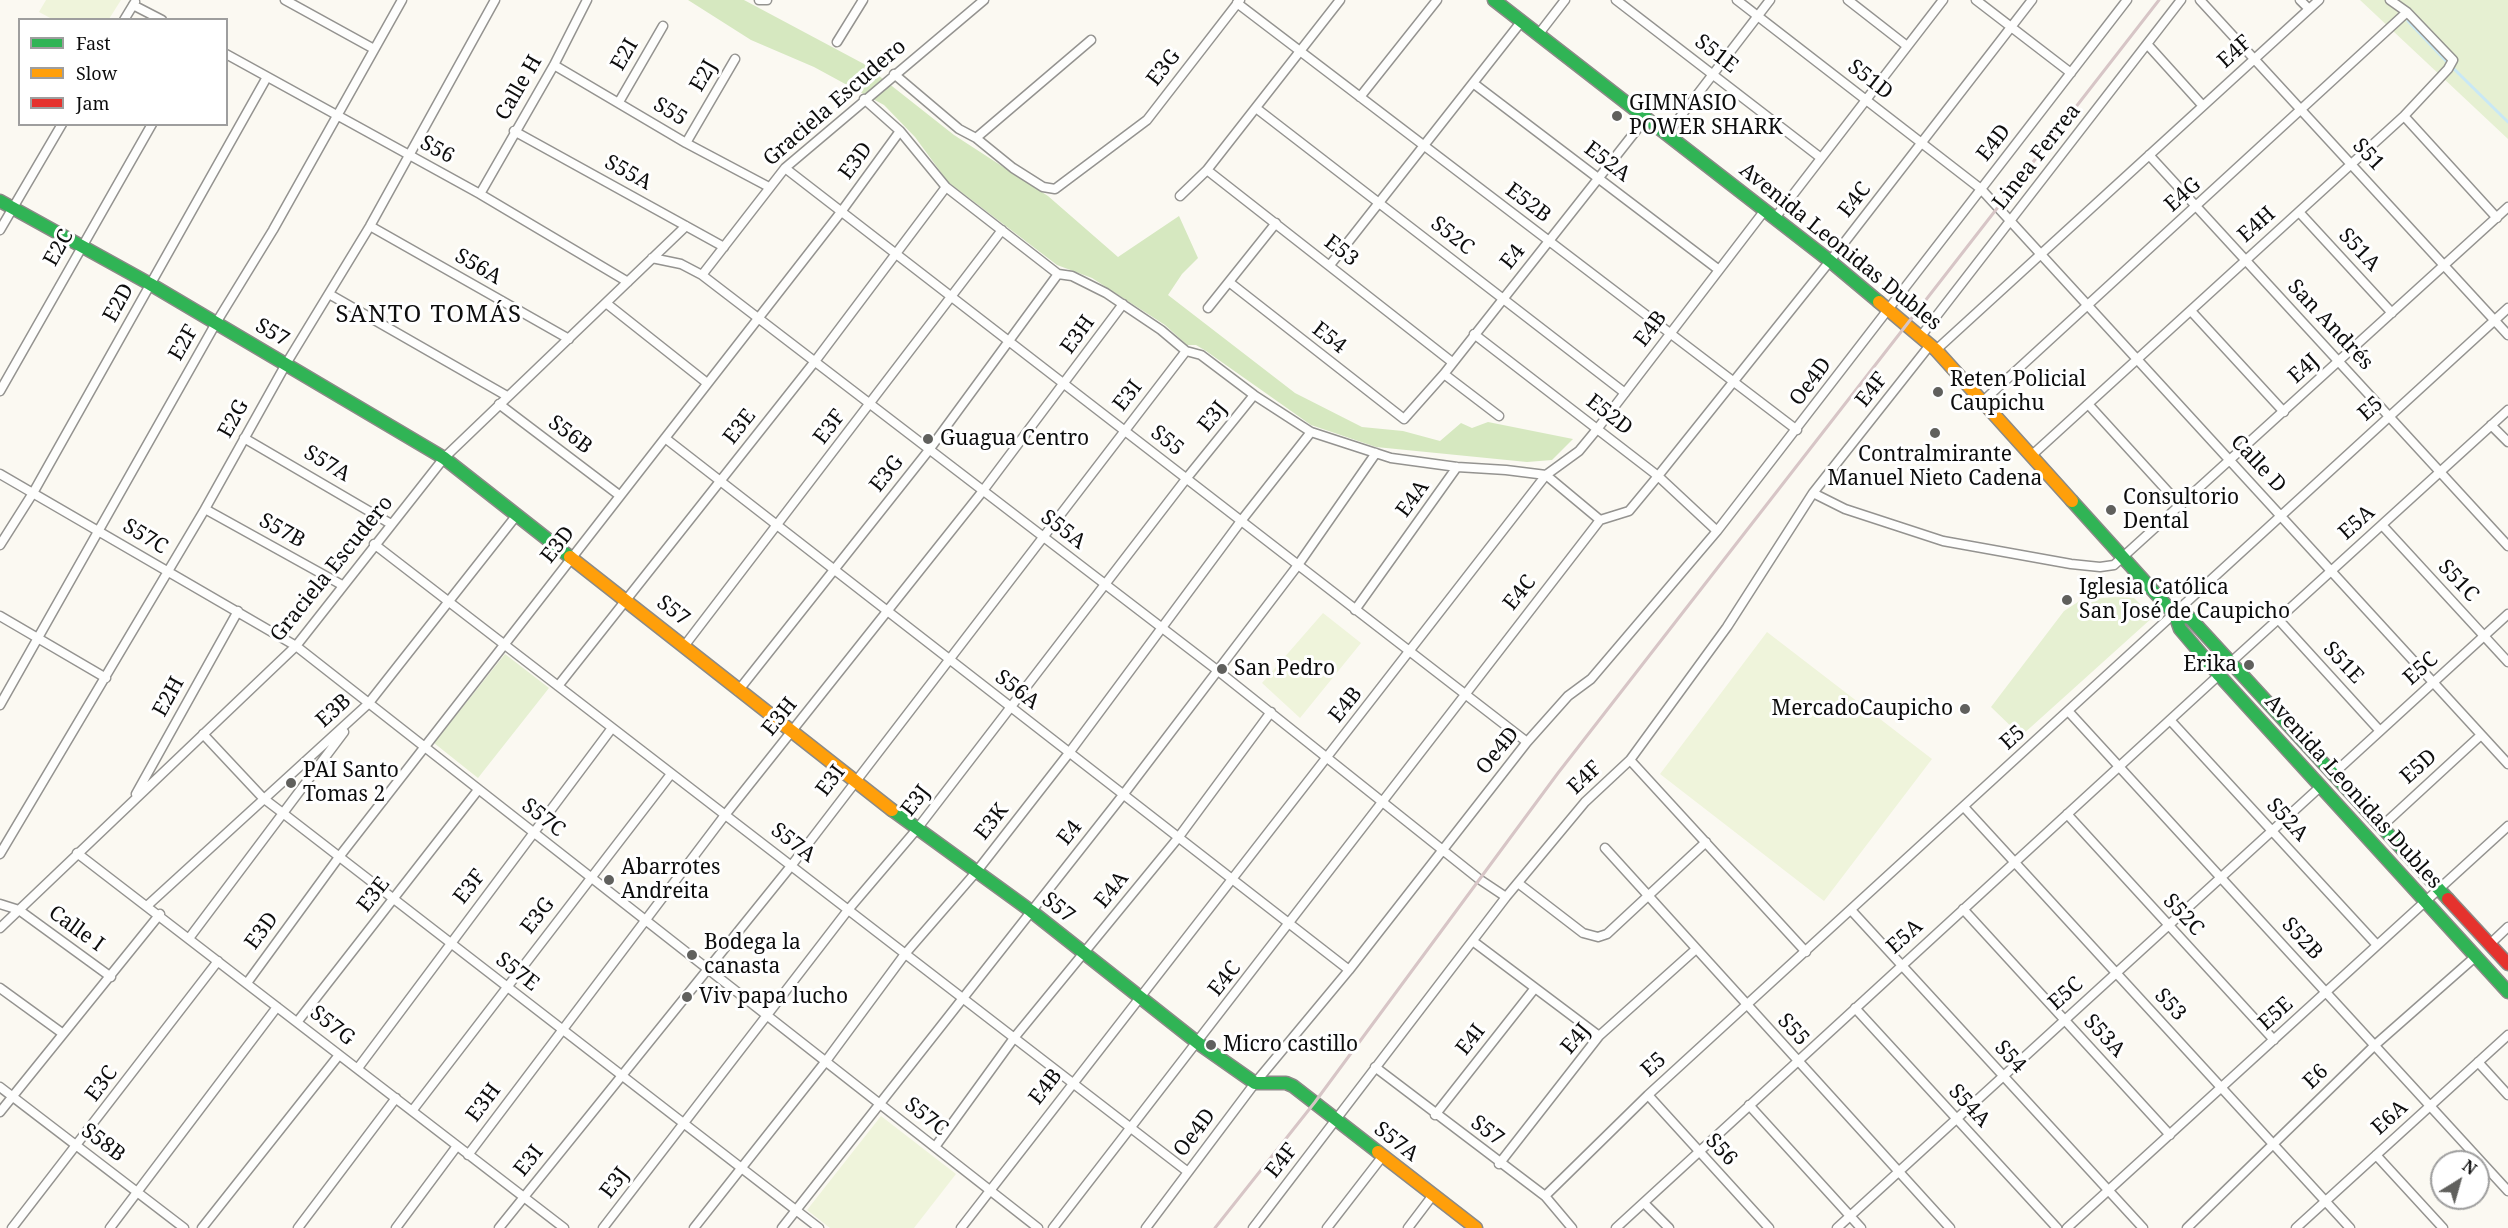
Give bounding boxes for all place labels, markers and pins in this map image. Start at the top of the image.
place label: GIMNASIO POWER SHARK [1629,91,1783,141]
marker: GIMNASIO POWER SHARK [1610,109,1624,123]
place label: Reten Policial Caupichu [1950,367,2086,417]
marker: Reten Policial Caupichu [1931,385,1945,399]
place label: Guagua Centro [940,426,1089,452]
marker: Contralmirante Manuel Nieto Cadena [1928,426,1942,440]
marker: Guagua Centro [921,432,935,446]
place label: Contralmirante Manuel Nieto Cadena [1828,442,2042,492]
place label: Consultorio Dental [2123,485,2239,535]
marker: Consultorio Dental [2104,503,2118,517]
place label: Iglesia Católica San José de Caupicho [2079,575,2290,625]
marker: Iglesia Católica San José de Caupicho [2060,593,2074,607]
place label: Erika [2183,652,2237,678]
place label: San Pedro [1234,656,1335,682]
marker: Erika [2242,658,2256,672]
marker: San Pedro [1215,662,1229,676]
place label: MercadoCaupicho [1772,696,1953,722]
marker: MercadoCaupicho [1958,702,1972,716]
place label: PAI Santo Tomas 2 [303,758,399,808]
marker: PAI Santo Tomas 2 [284,776,298,790]
place label: Abarrotes Andreita [621,855,721,905]
marker: Abarrotes Andreita [602,873,616,887]
place label: Bodega la canasta [704,930,801,980]
marker: Bodega la canasta [685,948,699,962]
place label: Viv papa lucho [699,984,848,1010]
marker: Viv papa lucho [680,990,694,1004]
place label: Micro castillo [1223,1032,1358,1058]
marker: Micro castillo [1204,1038,1218,1052]

